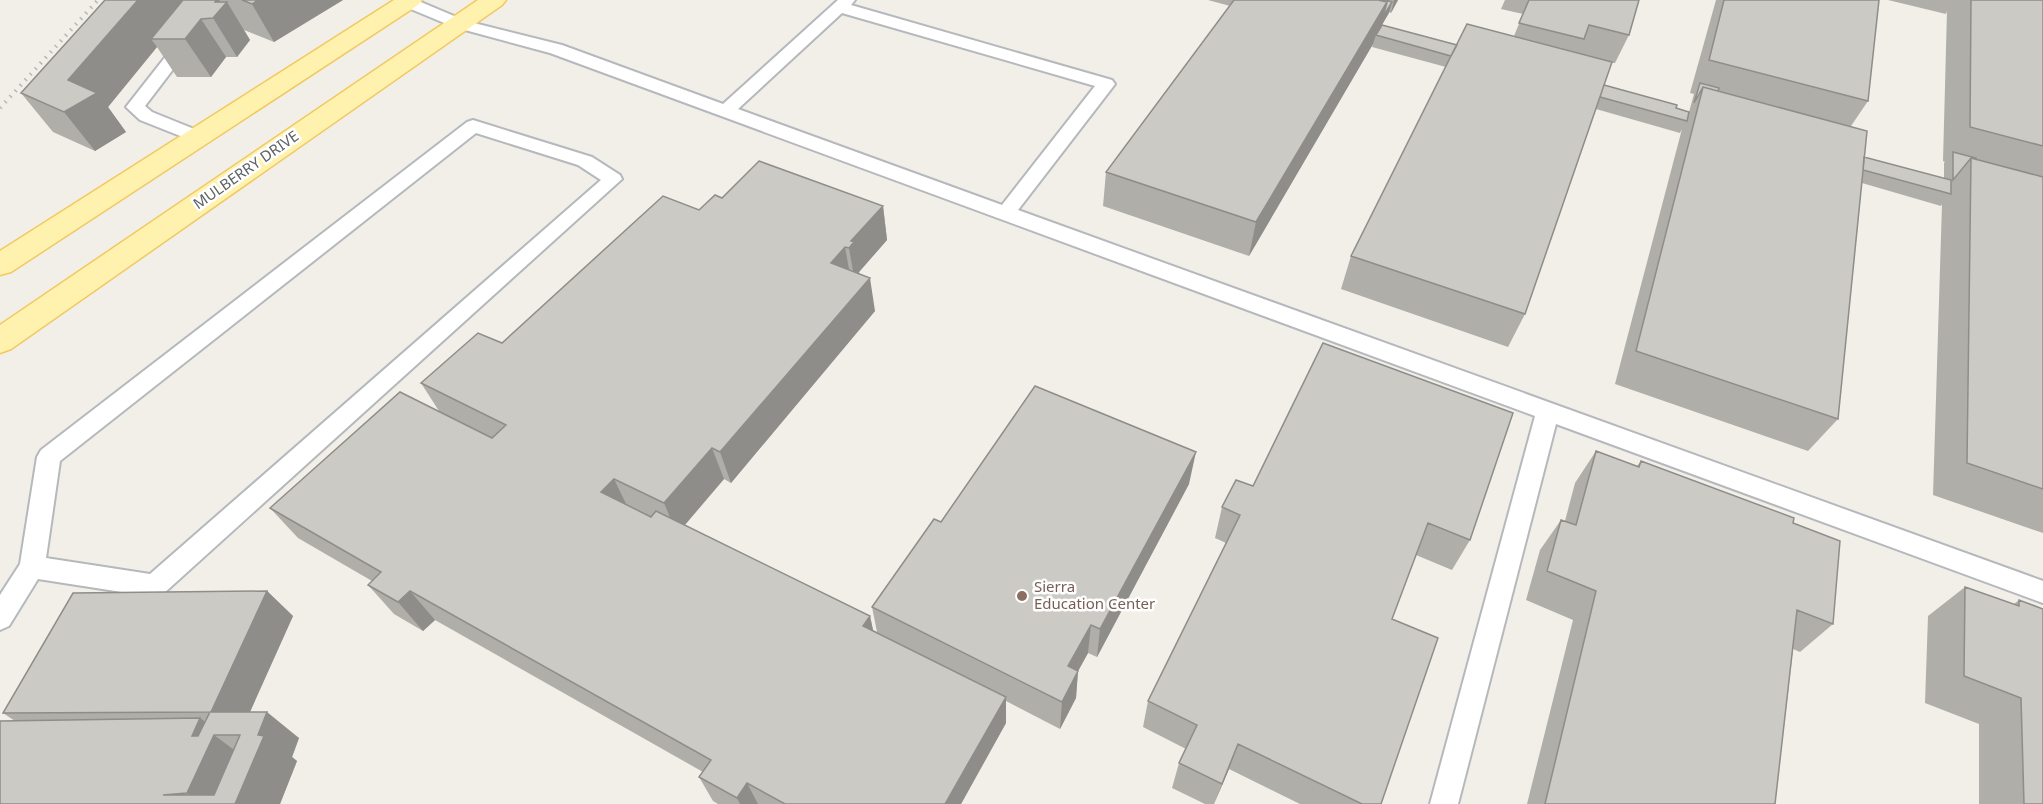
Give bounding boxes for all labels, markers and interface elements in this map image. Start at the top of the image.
street label: MULBERRY DRIVE [189,125,302,213]
place label: Sierra Education Center [1034,576,1155,613]
marker: Sierra Education Center [1015,589,1029,603]

